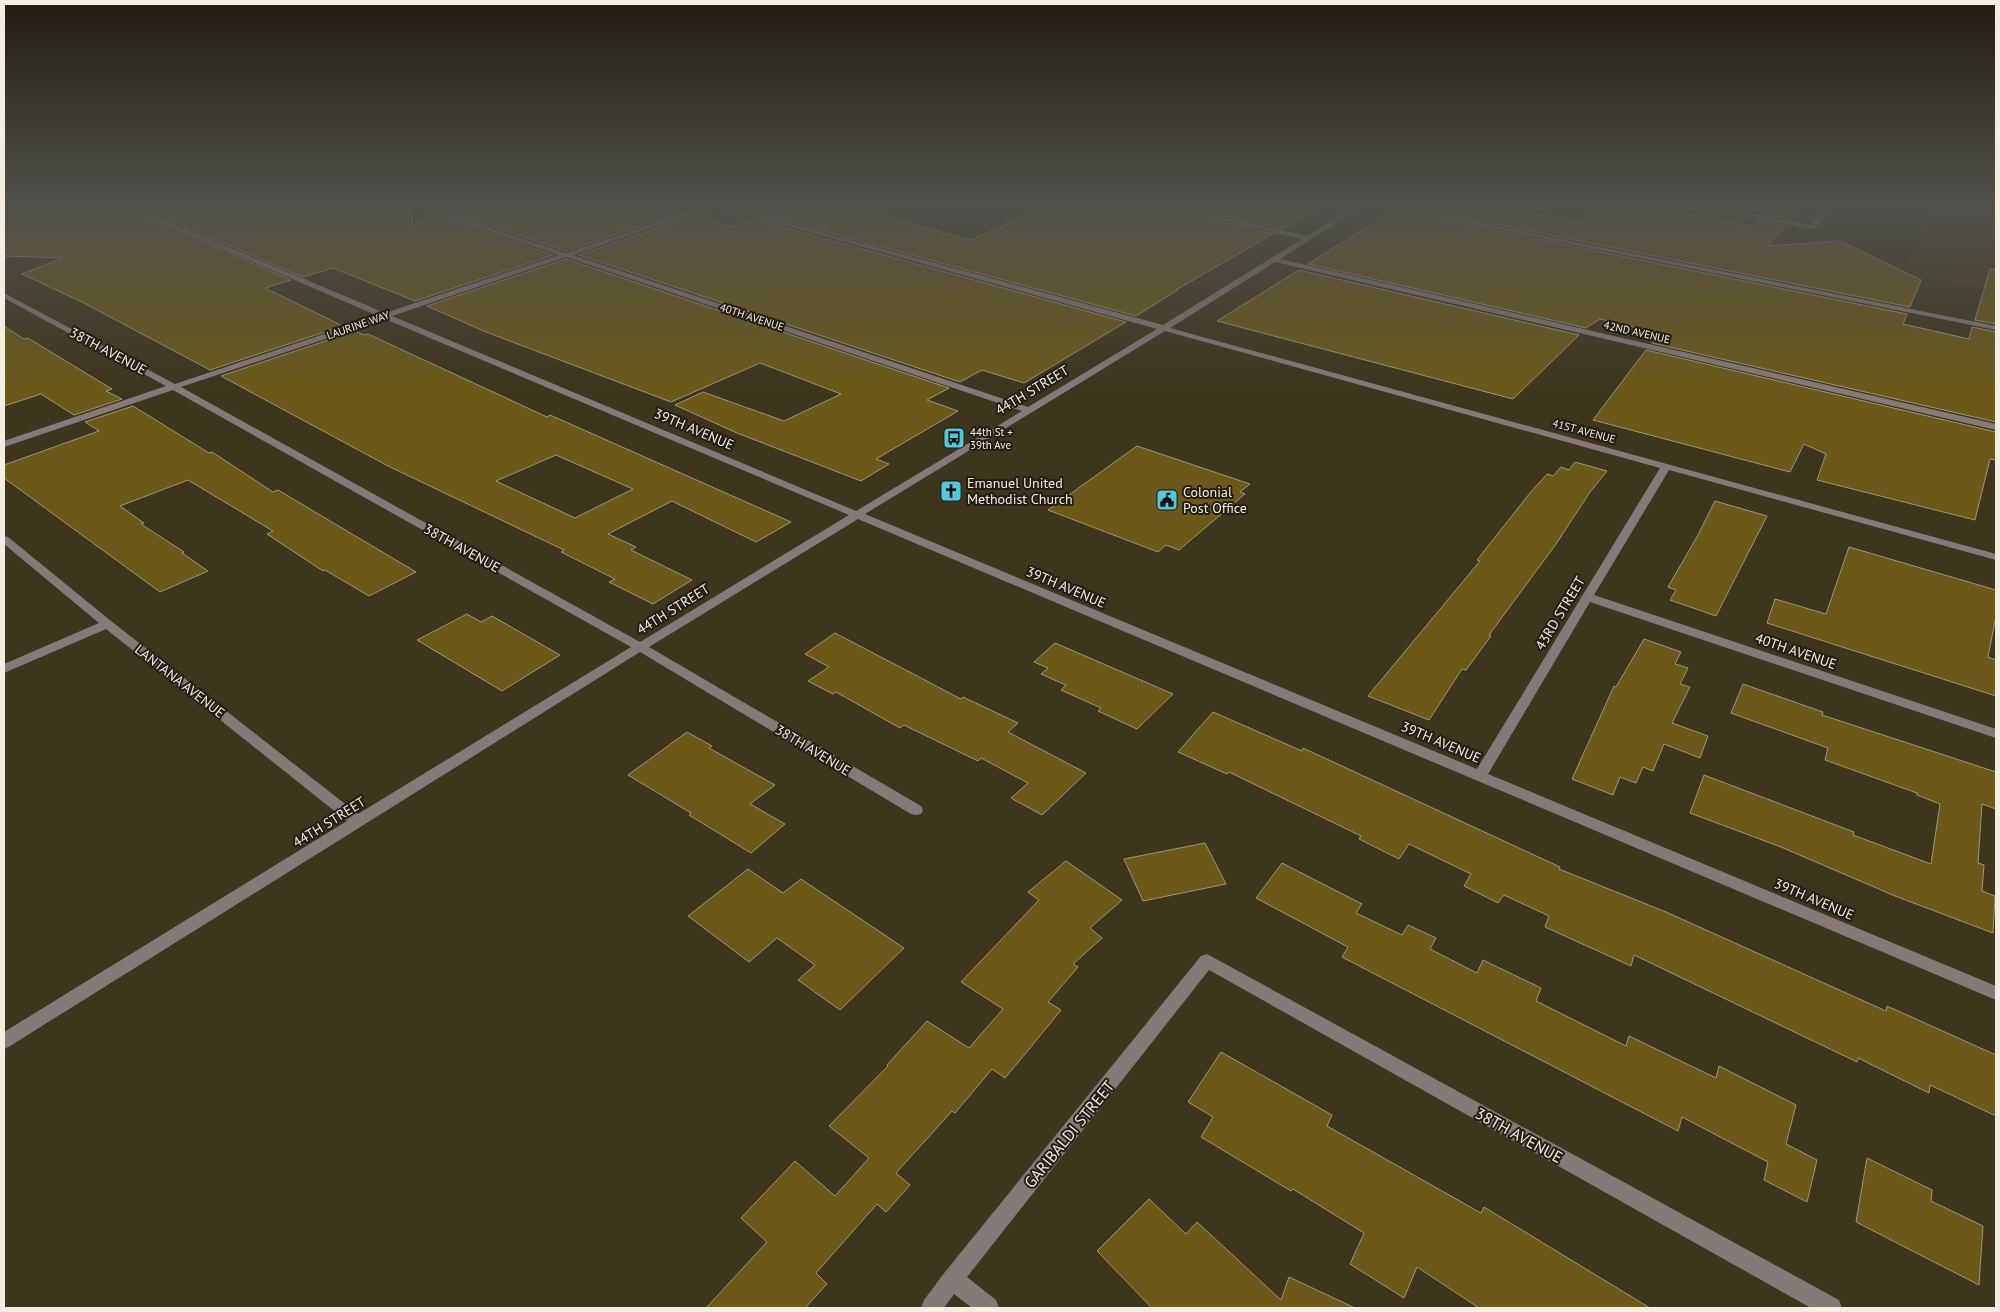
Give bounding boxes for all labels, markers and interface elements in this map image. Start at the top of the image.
street label: 40TH AVENUE [718,300,786,334]
street label: LAURINE WAY [325,307,392,342]
street label: 42ND AVENUE [1602,318,1672,346]
street label: 38TH AVENUE [66,323,150,379]
street label: 44TH STREET [992,361,1072,419]
street label: 39TH AVENUE [651,404,737,454]
street label: 41ST AVENUE [1551,416,1617,446]
place label: 44th St + 39th Ave [970,425,1013,452]
bus stop icon: 44th St + 39th Ave [942,426,966,450]
place label: Emanuel United Methodist Church [967,474,1073,508]
church icon: Emanuel United Methodist Church [939,479,963,503]
place label: Colonial Post Office [1183,483,1247,517]
public building icon: Colonial Post Office [1155,488,1179,512]
street label: 38TH AVENUE [421,520,503,576]
street label: 39TH AVENUE [1023,562,1109,612]
street label: 43RD STREET [1531,573,1589,653]
street label: 44TH STREET [633,579,713,638]
street label: 40TH AVENUE [1753,629,1839,673]
street label: LANTANA AVENUE [131,640,229,722]
street label: 39TH AVENUE [1398,717,1484,767]
street label: 38TH AVENUE [772,720,854,780]
street label: 44TH STREET [289,792,369,851]
street label: 39TH AVENUE [1771,874,1857,924]
street label: GARIBALDI STREET [1019,1076,1119,1192]
street label: 38TH AVENUE [1472,1103,1566,1167]

